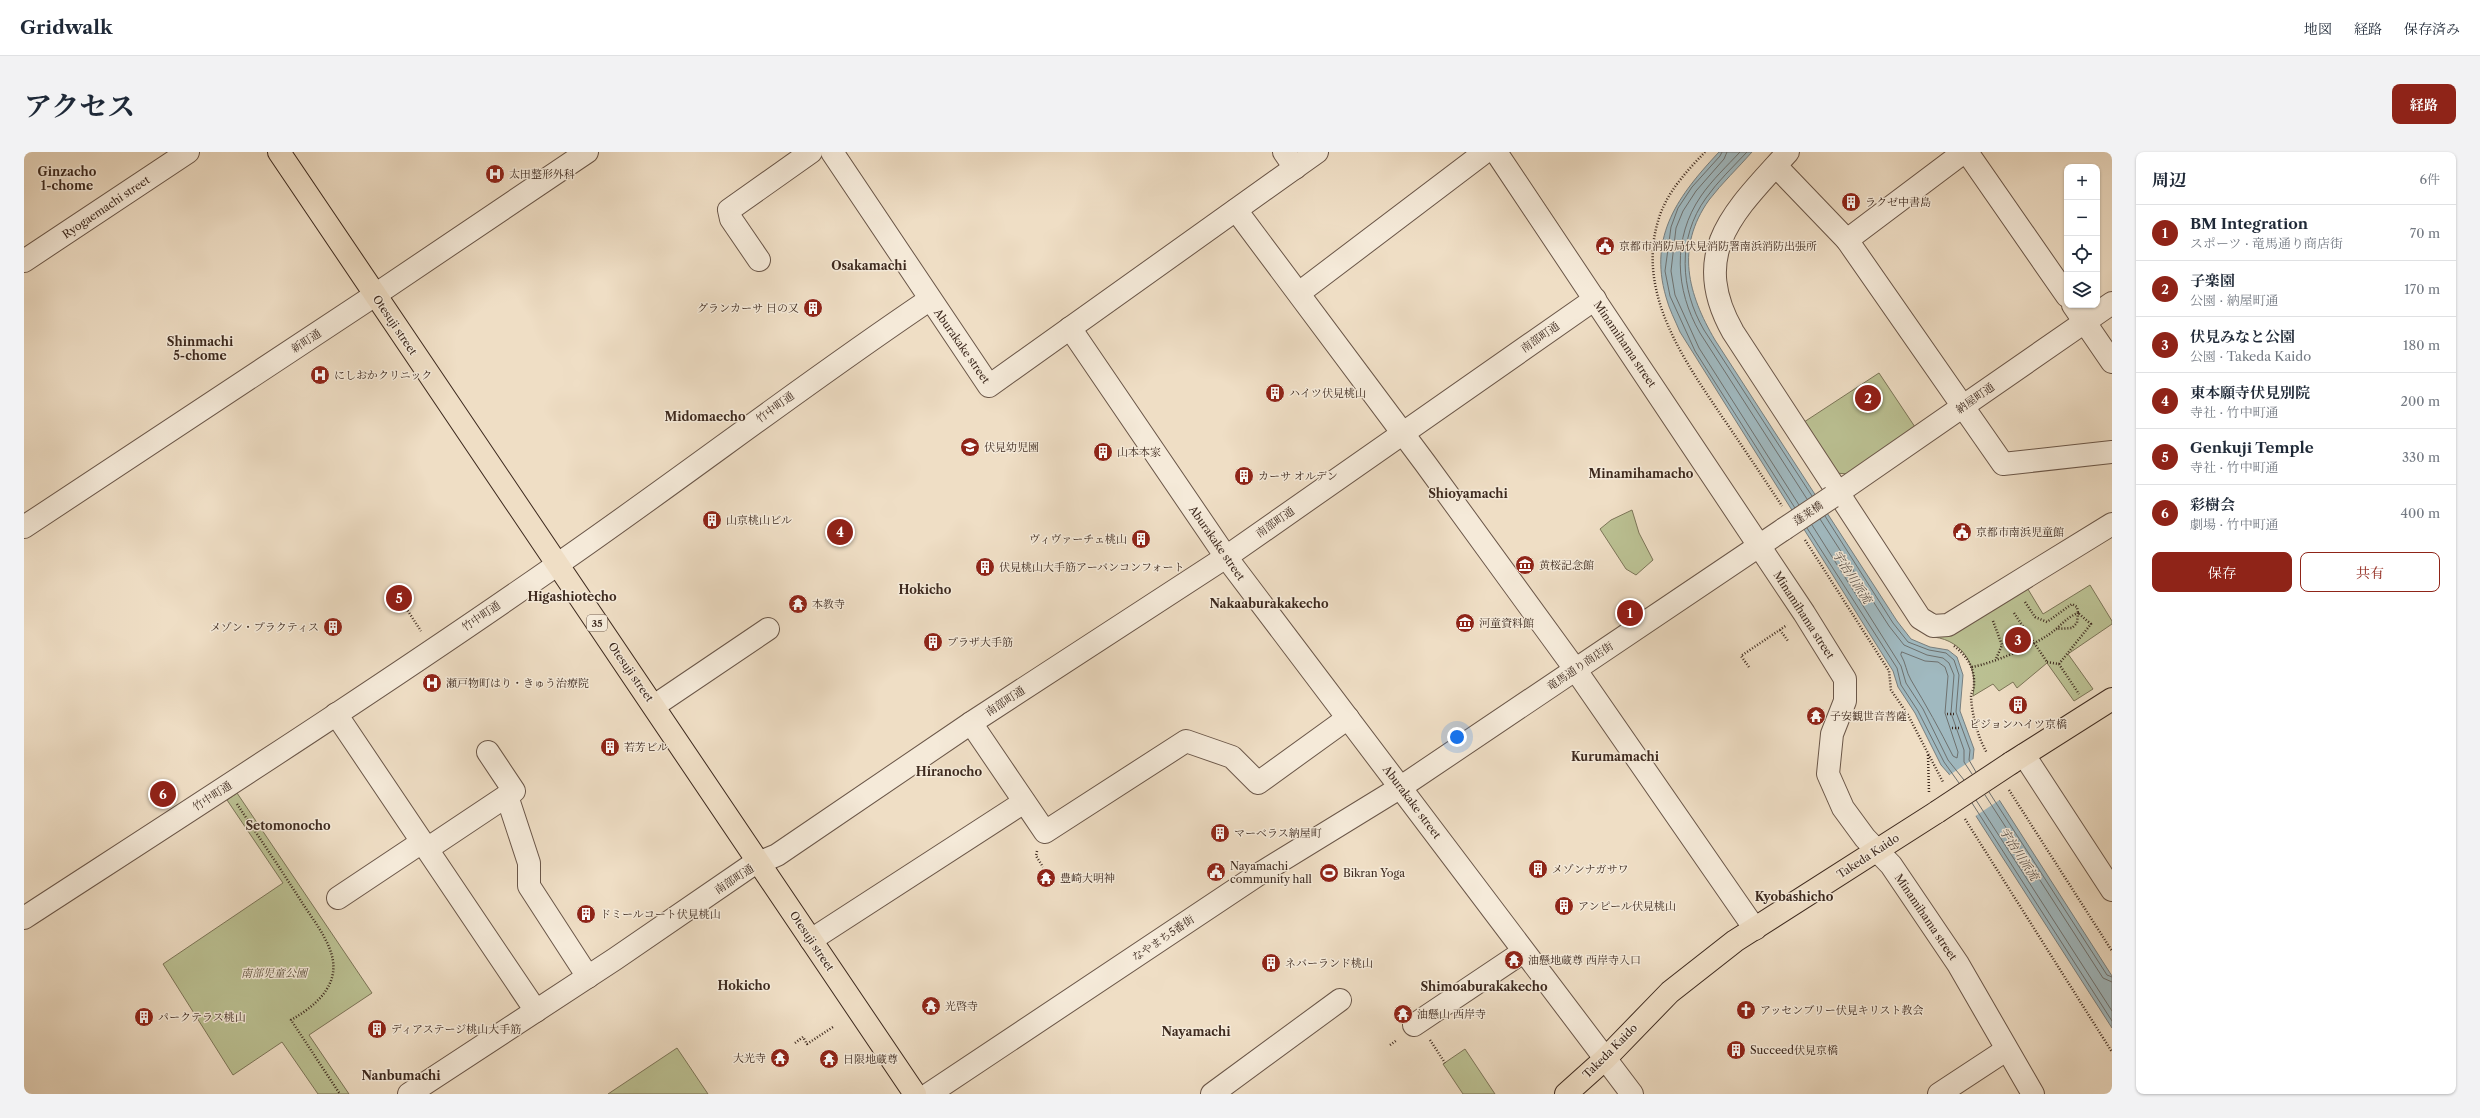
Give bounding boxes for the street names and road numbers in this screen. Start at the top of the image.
street label: Ryogaemachi street [60,173,152,241]
street label: Otesuji street [370,292,420,358]
street label: Minamihama street [1591,298,1659,390]
street label: Aburakake street [930,305,993,386]
street label: 南部町通 [1518,319,1562,355]
street label: 新町通 [288,326,324,356]
street label: 納屋町通 [1953,380,1997,416]
street label: 竹中町通 [753,388,797,426]
street label: 蓬莱橋 [1790,498,1826,528]
street label: Aburakake street [1185,502,1248,583]
street label: 南部町通 [1253,504,1297,540]
street label: Minamihama street [1770,569,1838,661]
street label: 竹中町通 [459,598,503,634]
road number: 35 [587,615,607,631]
street label: 竜馬通り商店街 [1544,639,1616,693]
street label: Otesuji street [605,640,657,705]
street label: 南部町通 [983,683,1027,719]
street label: Aburakake street [1379,762,1444,842]
street label: 竹中町通 [190,778,234,814]
street label: Takeda Kaido [1834,831,1902,881]
street label: 南部町通 [712,861,756,897]
street label: Minamihama street [1892,871,1960,963]
street label: Otesuji street [787,908,837,974]
street label: なやまち5番街 [1129,912,1197,964]
street label: Takeda Kaido [1580,1021,1640,1081]

